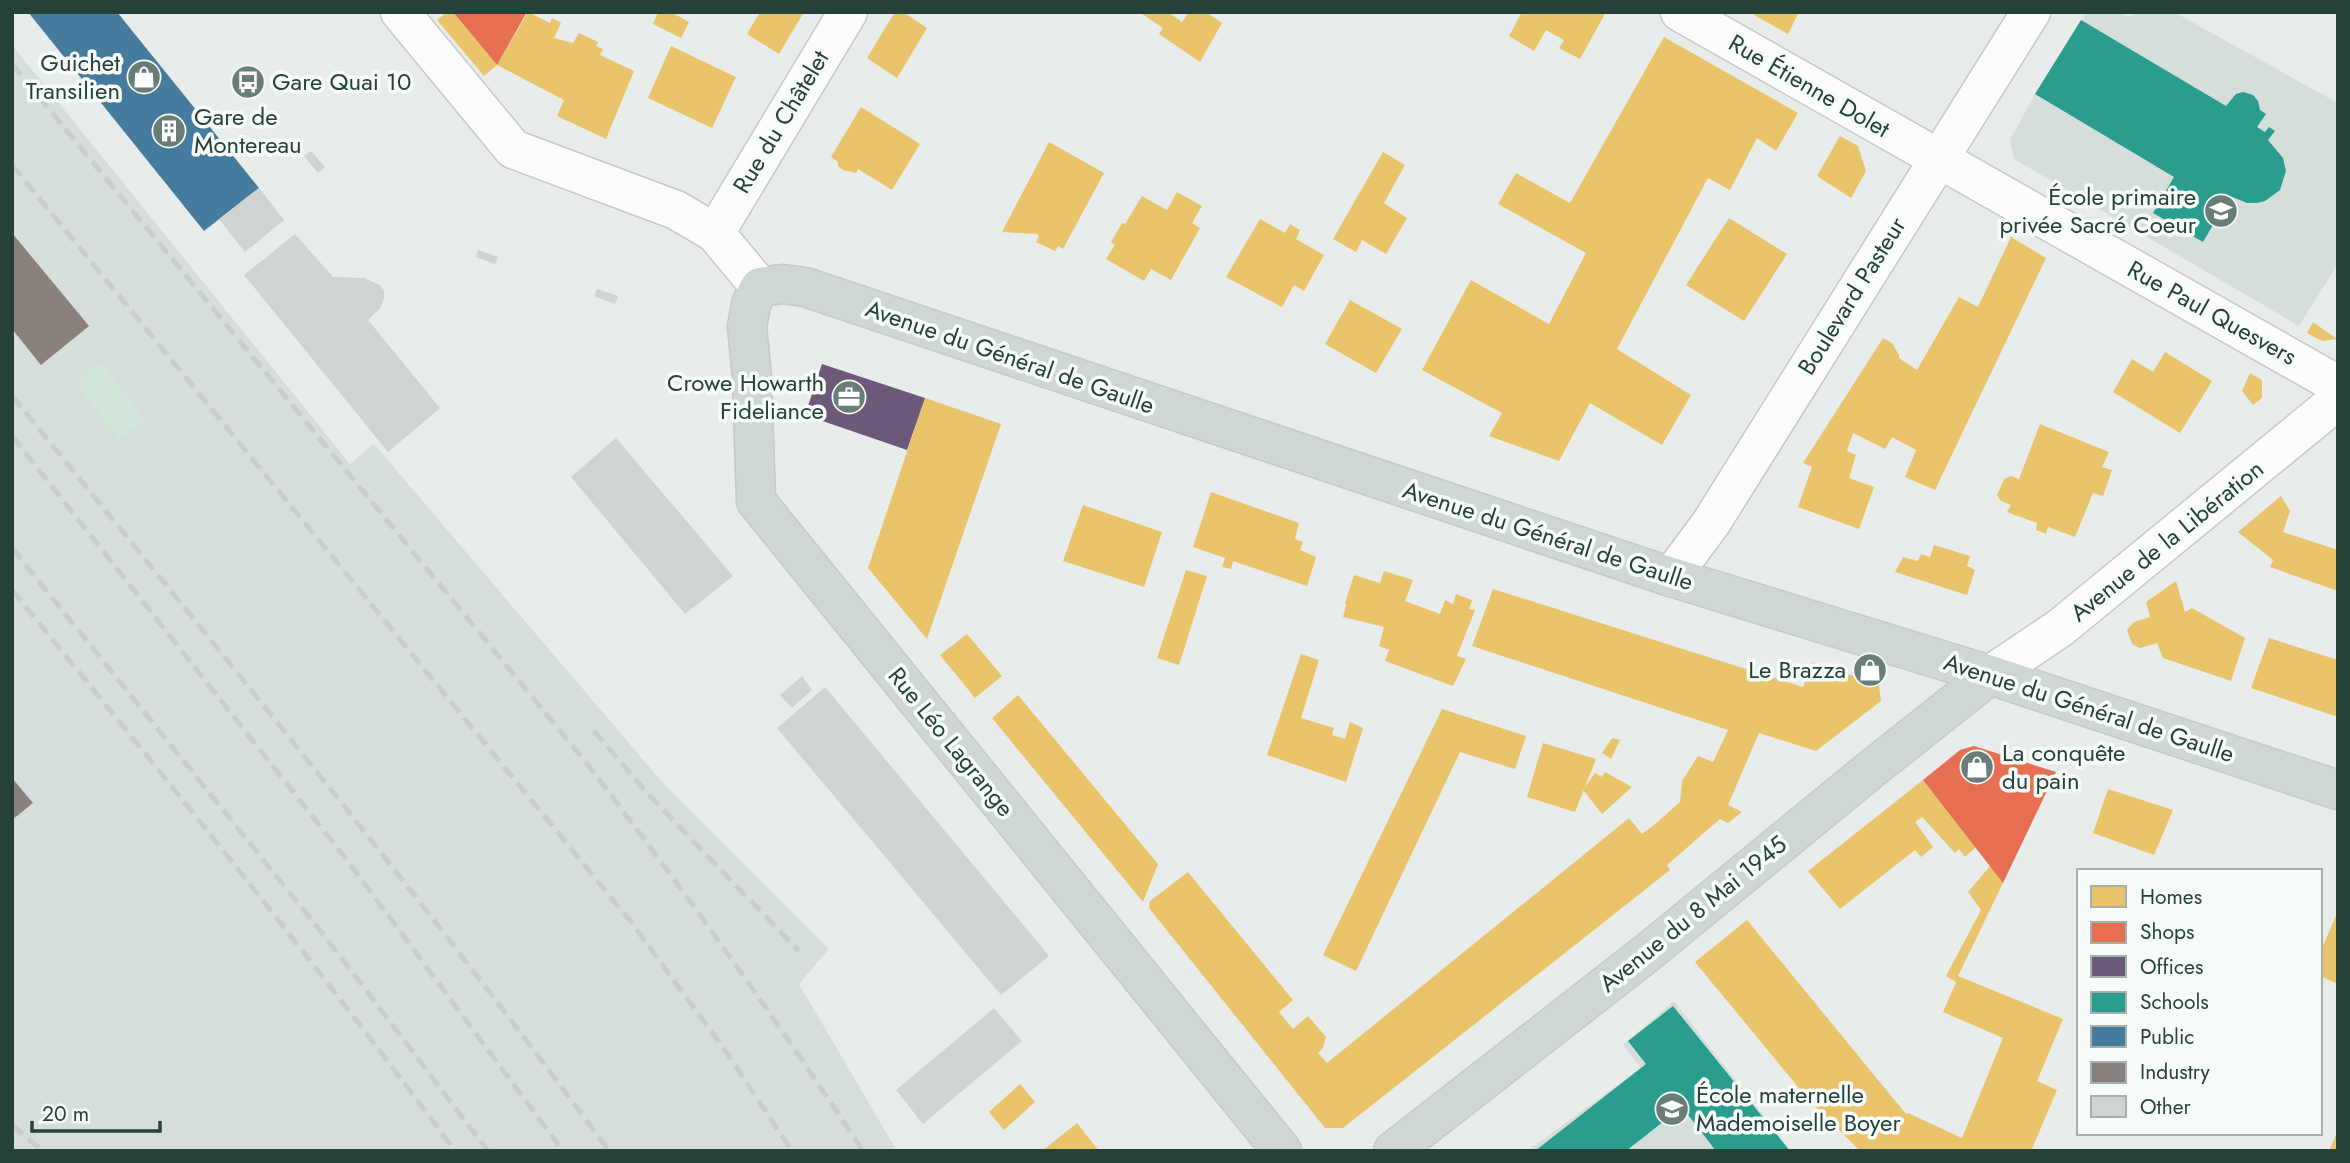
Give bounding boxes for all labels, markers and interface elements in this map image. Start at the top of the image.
street label: Rue Étienne Dolet [1722,25,1897,146]
street label: Rue du Châtelet [724,43,837,200]
place label: Guichet Transilien [26,45,120,108]
shop icon: Guichet Transilien [125,58,163,96]
bus stop icon: Gare Quai 10 [229,63,267,101]
place label: Gare Quai 10 [272,64,411,99]
place label: Gare de Montereau [194,99,302,162]
building icon: Gare de Montereau [150,112,188,150]
place label: École primaire privée Sacré Coeur [1999,179,2197,242]
school or university icon: École primaire privée Sacré Coeur [2202,192,2240,230]
street label: Boulevard Pasteur [1789,209,1915,382]
street label: Rue Paul Quesvers [2121,251,2303,374]
street label: Avenue du Général de Gaulle [861,291,1159,422]
place label: Crowe Howarth Fideliance [667,365,824,428]
office icon: Crowe Howarth Fideliance [830,378,868,416]
street label: Avenue de la Libération [2062,451,2271,630]
street label: Avenue du Général de Gaulle [1399,472,1698,599]
street label: Avenue du Général de Gaulle [1940,644,2239,771]
shop icon: Le Brazza [1851,651,1889,689]
place label: Le Brazza [1748,652,1846,687]
street label: Rue Léo Lagrange [880,659,1023,824]
place label: La conquête du pain [2002,735,2125,798]
shop icon: La conquête du pain [1958,748,1996,786]
street label: Avenue du 8 Mai 1945 [1591,827,1794,1000]
legend [2077,869,2322,1135]
text: Homes [2140,882,2202,912]
text: Shops [2140,917,2194,947]
text: Offices [2140,952,2203,982]
text: Schools [2140,987,2209,1017]
text: Public [2140,1022,2194,1052]
text: Industry [2140,1057,2211,1087]
place label: École maternelle Mademoiselle Boyer [1696,1077,1901,1140]
scale bar [32,1090,159,1134]
school or university icon: École maternelle Mademoiselle Boyer [1653,1090,1691,1128]
text: Other [2140,1092,2191,1122]
text: 20 m [42,1099,89,1129]

